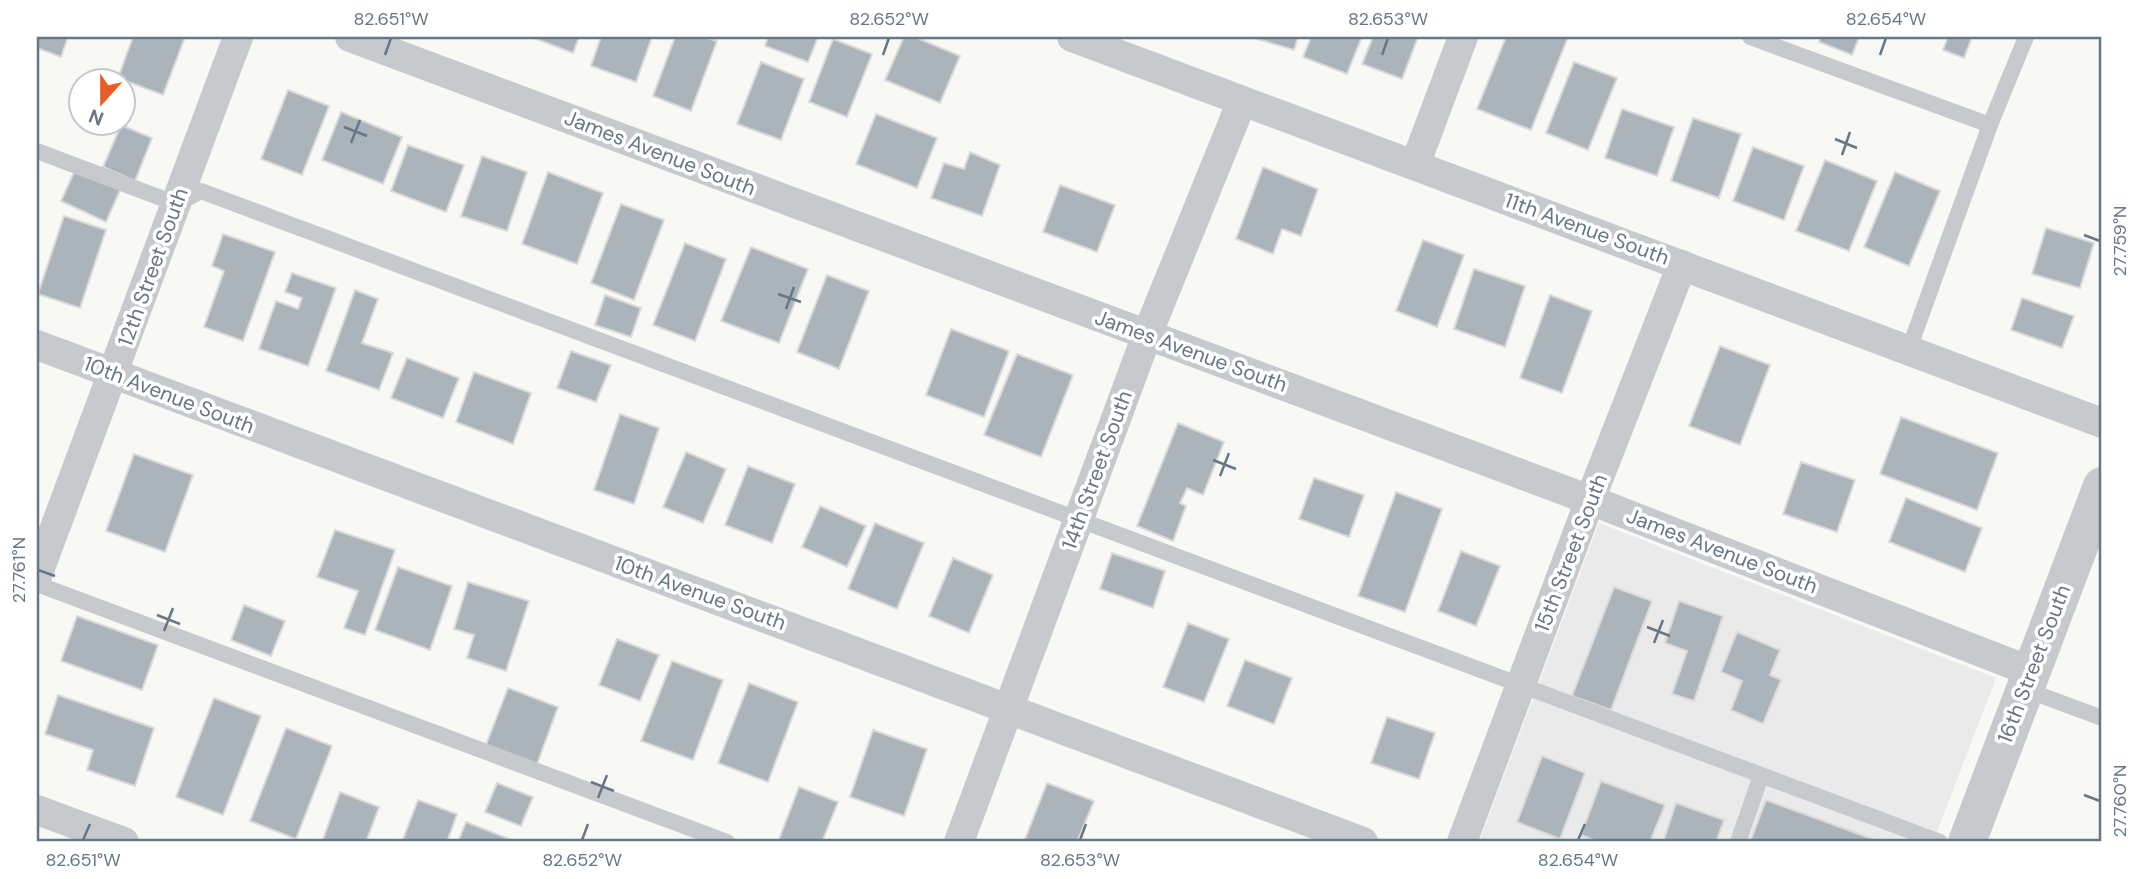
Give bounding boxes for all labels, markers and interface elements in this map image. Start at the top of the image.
text: 82.651°W [353,7,429,31]
text: 82.652°W [849,7,929,31]
text: 82.653°W [1348,7,1428,31]
text: 82.654°W [1846,7,1926,31]
north arrow [66,66,136,136]
text: N [85,103,107,132]
street label: James Avenue South [560,104,760,202]
street label: 12th Street South [111,184,195,350]
street label: 11th Avenue South [1501,186,1673,272]
text: 27.759°N [2108,205,2132,277]
street label: James Avenue South [1091,303,1291,399]
street label: 10th Avenue South [80,350,258,440]
street label: 14th Street South [1055,387,1139,553]
street label: 15th Street South [1528,470,1614,636]
street label: James Avenue South [1622,502,1822,600]
text: 27.761°N [7,537,31,603]
street label: 10th Avenue South [610,549,790,637]
street label: 16th Street South [1991,581,2077,747]
text: 27.760°N [2108,765,2132,838]
text: 82.651°W [45,848,121,872]
text: 82.652°W [542,848,622,872]
text: 82.653°W [1040,848,1120,872]
text: 82.654°W [1538,848,1618,872]

